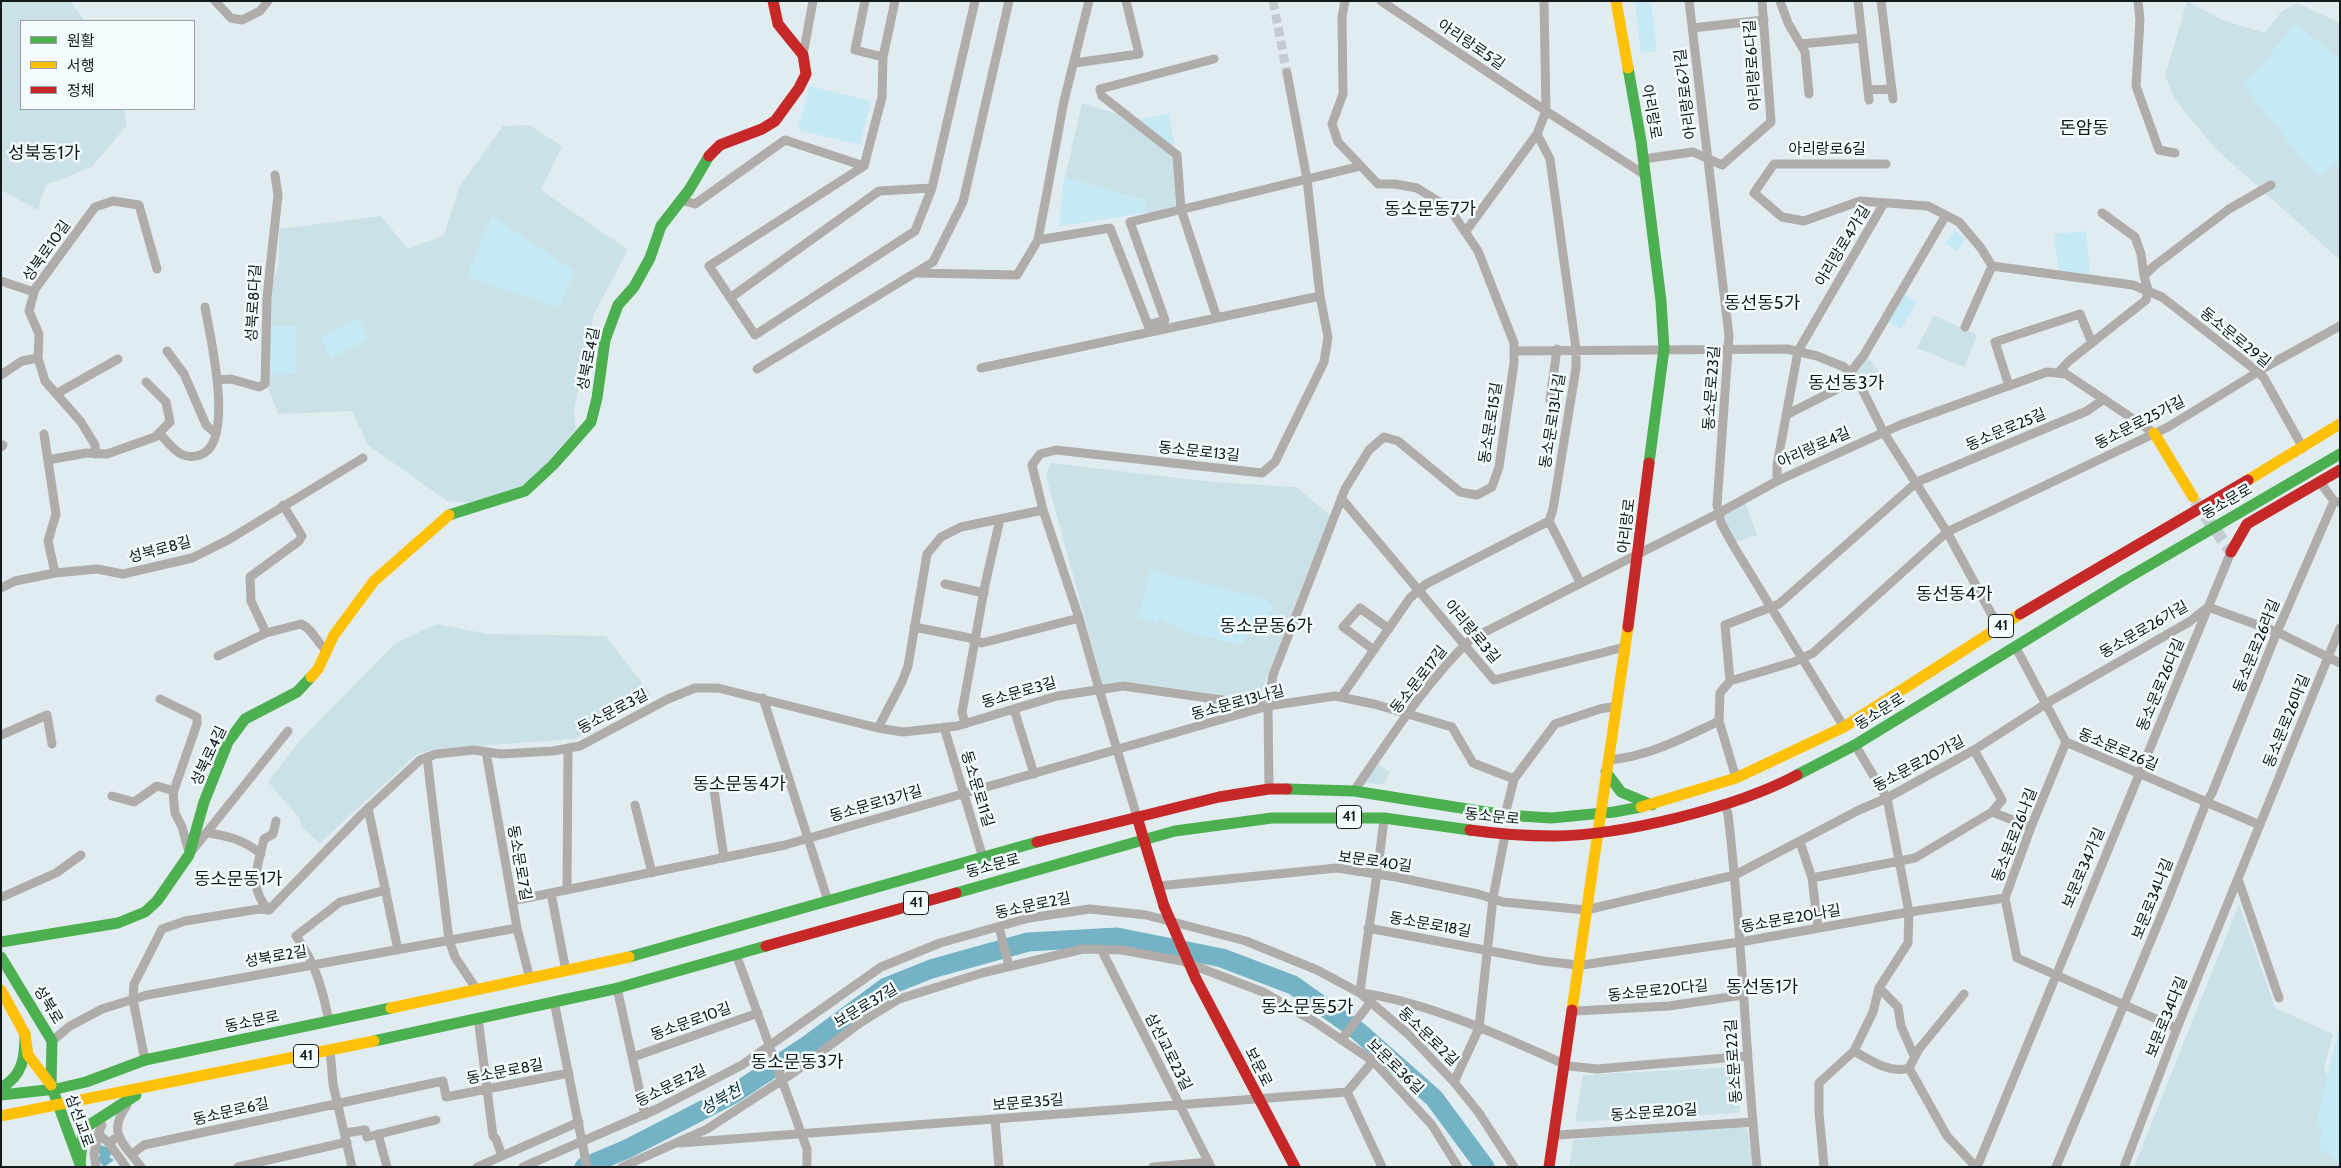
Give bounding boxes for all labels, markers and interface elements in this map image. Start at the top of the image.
street label: 아리랑로5길 [1434,16,1508,74]
street label: 아리랑로6다길 [1741,19,1765,111]
legend [20,20,195,110]
text: 원활 [67,32,95,50]
street label: 아리랑로6가길 [1672,48,1700,140]
text: 서행 [67,57,95,75]
text: 정체 [67,82,95,100]
street label: 아리랑로 [1637,83,1665,141]
district label: 돈암동 [2059,118,2109,140]
street label: 아리랑로6길 [1788,141,1866,159]
district label: 성북동1가 [8,143,80,165]
district label: 동소문동7가 [1384,199,1476,221]
street label: 아리랑로4가길 [1812,202,1874,290]
street label: 성북로10길 [19,217,75,285]
street label: 성북로8다길 [243,264,265,342]
district label: 동선동5가 [1724,293,1800,315]
street label: 동소문로29길 [2196,304,2274,372]
street label: 성북로4길 [574,326,604,392]
street label: 동소문로23길 [1700,345,1724,431]
street label: 동소문로13나길 [1537,372,1569,470]
district label: 동선동3가 [1808,373,1884,395]
street label: 동소문로15길 [1476,381,1506,465]
street label: 동소문로25가길 [2092,393,2188,453]
street label: 동소문로25길 [1963,405,2049,455]
street label: 아리랑로4길 [1775,424,1853,472]
street label: 동소문로13길 [1157,439,1241,465]
street label: 동소문로 [2199,480,2255,524]
street label: 아리랑로 [1615,498,1639,554]
street label: 성북로8길 [127,533,193,567]
district label: 동선동4가 [1916,584,1992,606]
street label: 아리랑로3길 [1440,597,1504,667]
street label: 동소문로26가길 [2097,597,2191,663]
street label: 동소문로26라길 [2230,597,2284,695]
road number: 41 [1988,614,2014,638]
district label: 동소문동6가 [1219,616,1313,638]
street label: 동소문로26다길 [2133,636,2189,734]
street label: 동소문로17길 [1387,642,1451,718]
street label: 동소문로26마길 [2260,672,2314,770]
street label: 동소문로3길 [979,674,1059,712]
street label: 동소문로13나길 [1189,682,1287,724]
street label: 동소문로3길 [575,686,651,738]
street label: 동소문로 [1852,690,1908,734]
street label: 성북로4길 [187,723,231,789]
street label: 동소문로26길 [2075,725,2161,775]
street label: 동소문로20가길 [1870,732,1968,796]
street label: 동소문로11길 [957,749,997,829]
district label: 동소문동4가 [692,774,786,796]
street label: 동소문로13가길 [827,782,925,826]
street label: 동소문로26나길 [1989,785,2041,885]
street label: 동소문로 [1464,805,1520,829]
road number: 41 [1336,806,1362,829]
street label: 동소문로7길 [503,824,535,902]
street label: 보문로34가길 [2059,825,2109,911]
street label: 보문로40길 [1337,848,1413,876]
street label: 동소문로 [964,850,1022,882]
street label: 보문로34나길 [2129,856,2177,942]
district label: 동소문동1가 [194,869,282,891]
street label: 동소문로2길 [994,889,1072,923]
road number: 41 [904,891,928,914]
street label: 동소문로20나길 [1740,901,1842,937]
street label: 동소문로18길 [1388,909,1472,941]
street label: 성북로2길 [243,943,309,971]
street label: 보문로34다길 [2143,974,2191,1060]
street label: 동소문로20다길 [1607,977,1709,1005]
district label: 동선동1가 [1726,977,1798,999]
street label: 보문로37길 [831,980,901,1032]
street label: 성북로 [30,983,66,1027]
district label: 동소문동5가 [1261,997,1353,1019]
street label: 동소문로10길 [648,999,734,1045]
street label: 동소문로2길 [1394,1004,1462,1070]
street label: 동소문로 [223,1007,281,1037]
street label: 삼선교로23길 [1141,1010,1195,1094]
street label: 동소문로22길 [1722,1018,1746,1104]
street label: 보문로36길 [1363,1036,1427,1098]
road number: 41 [294,1044,318,1068]
street label: 보문로 [1241,1044,1275,1090]
district label: 동소문동3가 [751,1052,843,1074]
street label: 동소문로8길 [465,1056,545,1088]
street label: 동소문로2길 [633,1061,709,1111]
water label: 성북천 [697,1081,745,1119]
street label: 보문로35길 [992,1091,1064,1115]
street label: 삼선교로 [61,1092,97,1150]
street label: 동소문로6길 [191,1095,271,1129]
street label: 동소문로20길 [1610,1101,1698,1125]

